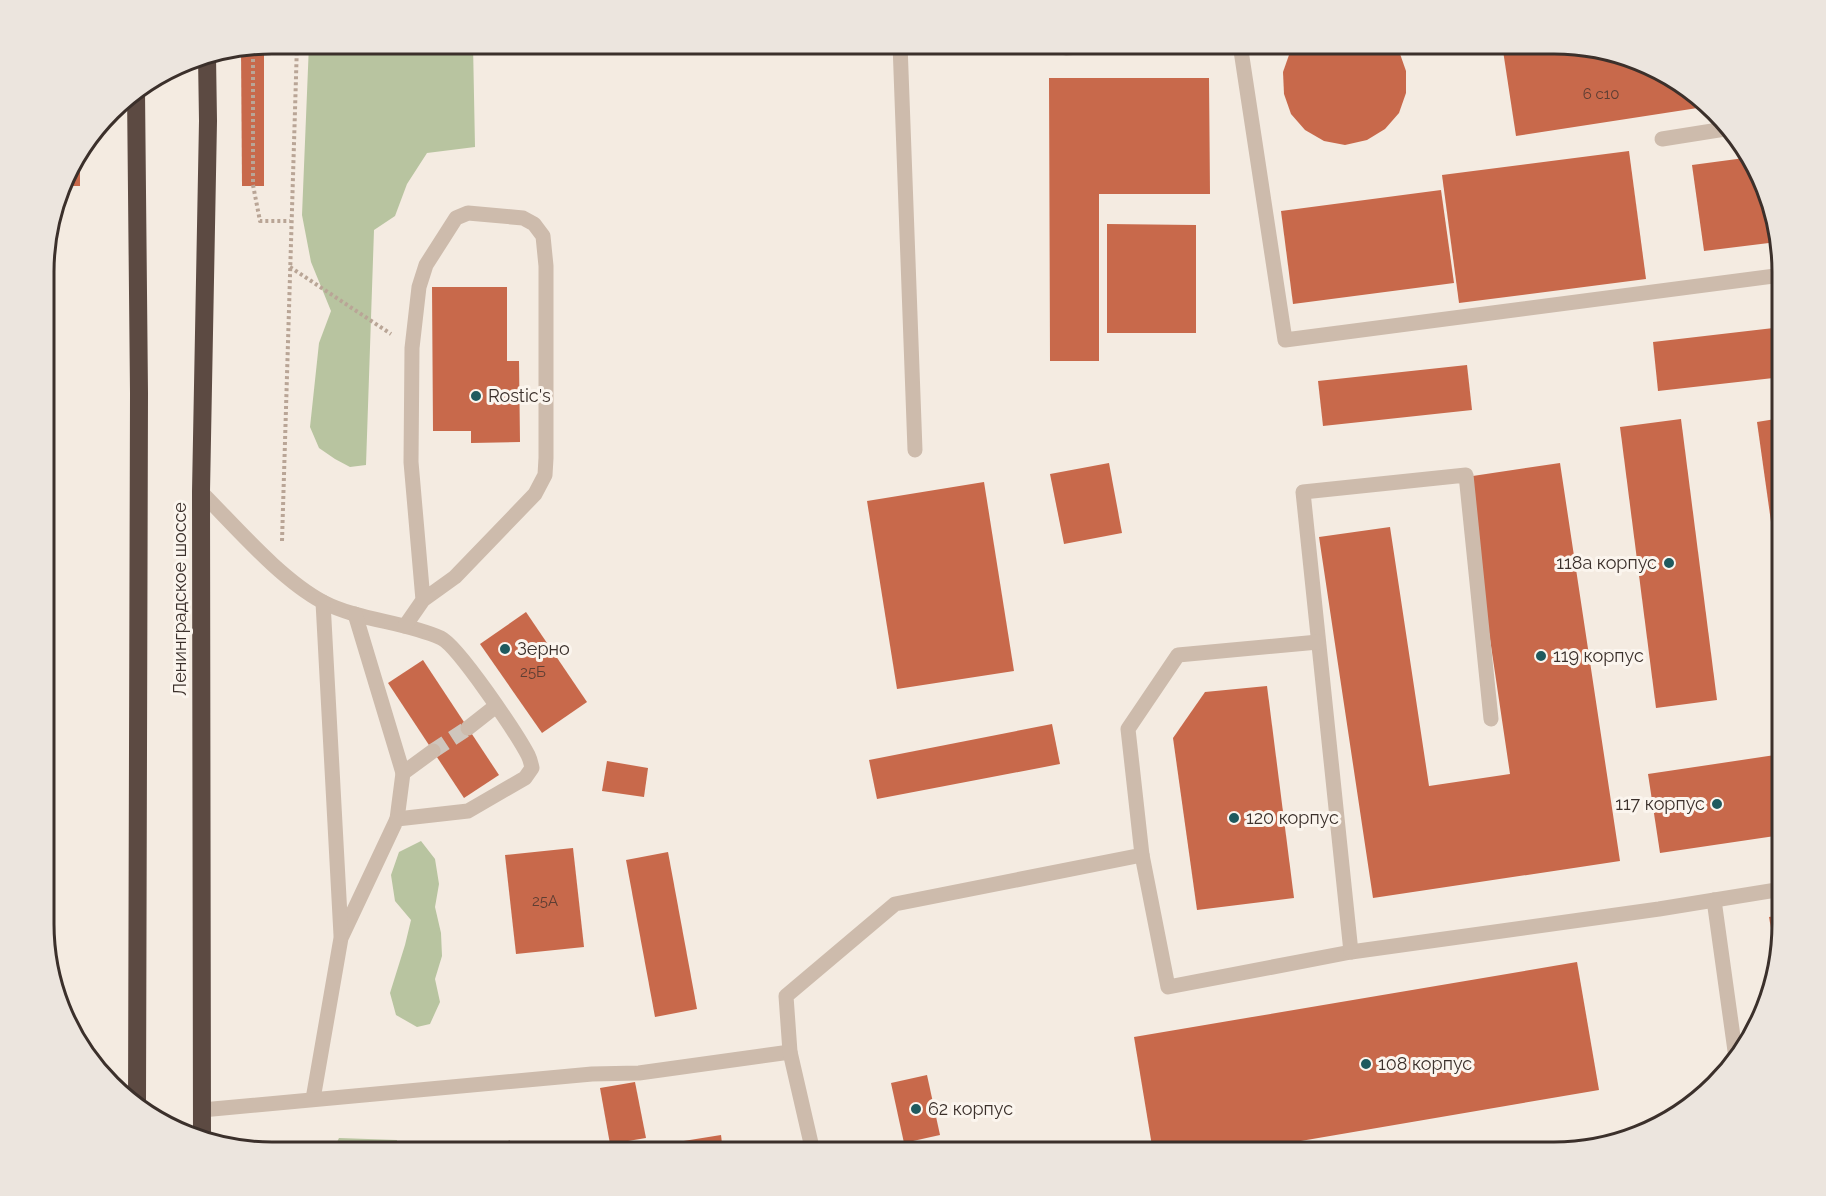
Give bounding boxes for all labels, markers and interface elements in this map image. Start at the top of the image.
house number: 6 с10 [1583,85,1619,103]
place label: Rostic's [488,385,551,406]
marker: Rostic's [469,389,483,403]
street label: Ленинградское шоссе [169,502,190,696]
place label: 118а корпус [1556,552,1657,573]
marker: 118а корпус [1662,556,1676,570]
place label: Зерно [517,638,570,659]
marker: Зерно [498,642,512,656]
place label: 119 корпус [1553,645,1644,666]
marker: 119 корпус [1534,649,1548,663]
house number: 25Б [520,663,546,681]
place label: 117 корпус [1615,793,1705,814]
marker: 117 корпус [1710,797,1724,811]
place label: 120 корпус [1246,807,1339,828]
marker: 120 корпус [1227,811,1241,825]
house number: 25А [532,892,558,910]
place label: 108 корпус [1378,1053,1472,1074]
marker: 108 корпус [1359,1057,1373,1071]
place label: 62 корпус [928,1098,1013,1119]
marker: 62 корпус [909,1102,923,1116]

